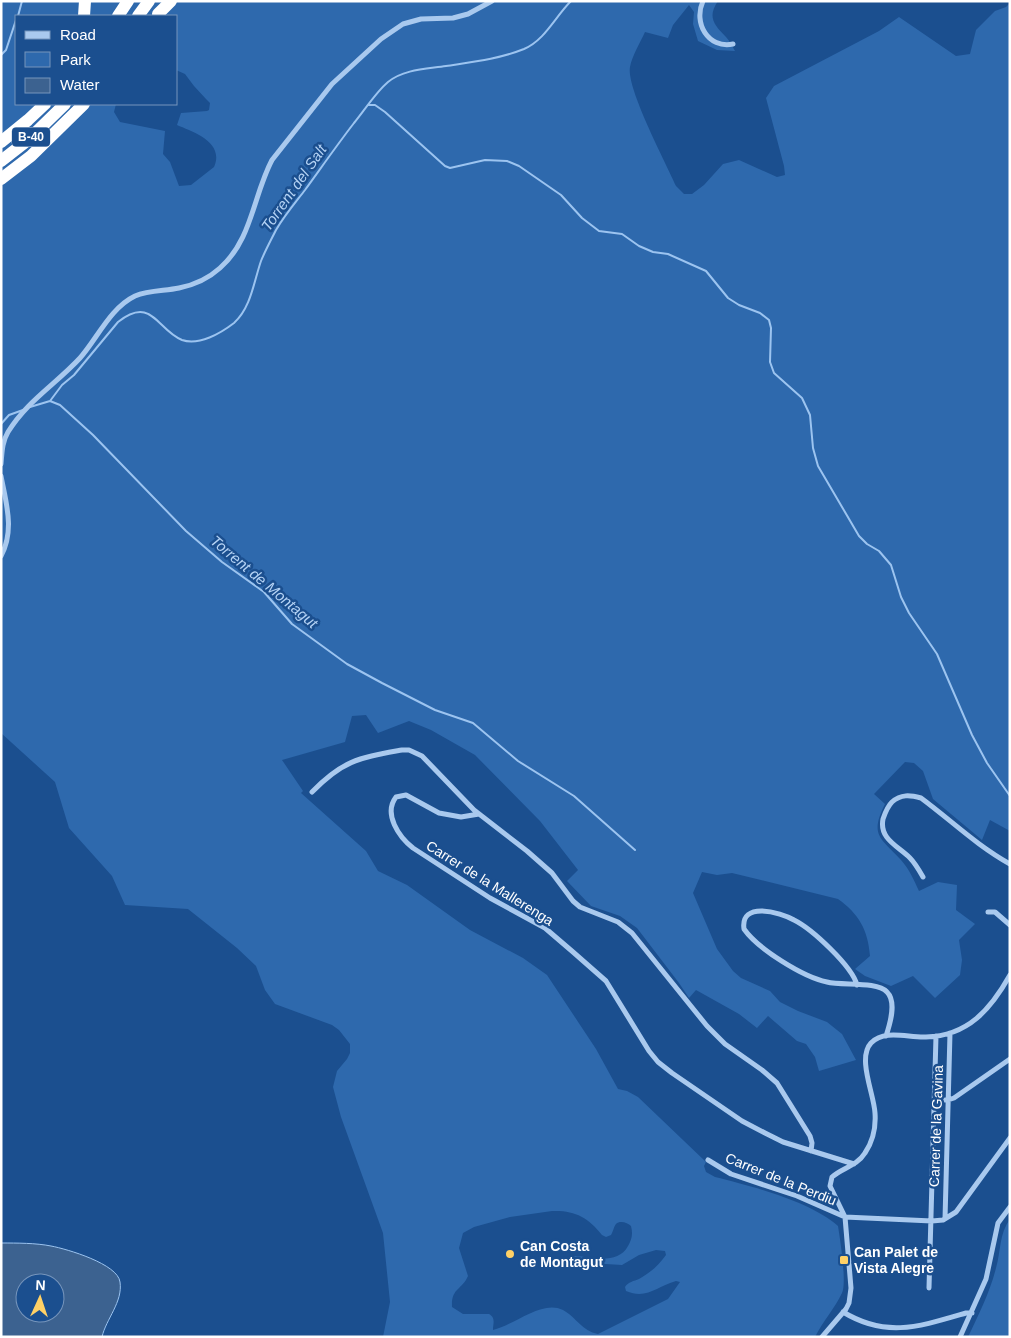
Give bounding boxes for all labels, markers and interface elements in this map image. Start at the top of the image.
legend [15,15,178,105]
text: Road [60,26,96,43]
text: Park [60,51,91,68]
text: Water [60,76,99,93]
road number: B-40 [12,128,50,146]
water label: Torrent del Salt [258,141,330,234]
water label: Torrent de Montagut [207,532,322,632]
street label: Carrer de la Mallerenga [423,837,557,929]
street label: Carrer de la Gavina [926,1064,946,1187]
street label: Carrer de la Perdiu [723,1149,839,1209]
place label: Can Costa de Montagut [520,1238,604,1270]
place label: Can Palet de Vista Alegre [854,1244,938,1276]
marker: Can Costa de Montagut [504,1248,516,1260]
marker: Can Palet de Vista Alegre [838,1254,850,1266]
north arrow [15,1273,65,1323]
text: N [35,1277,46,1293]

